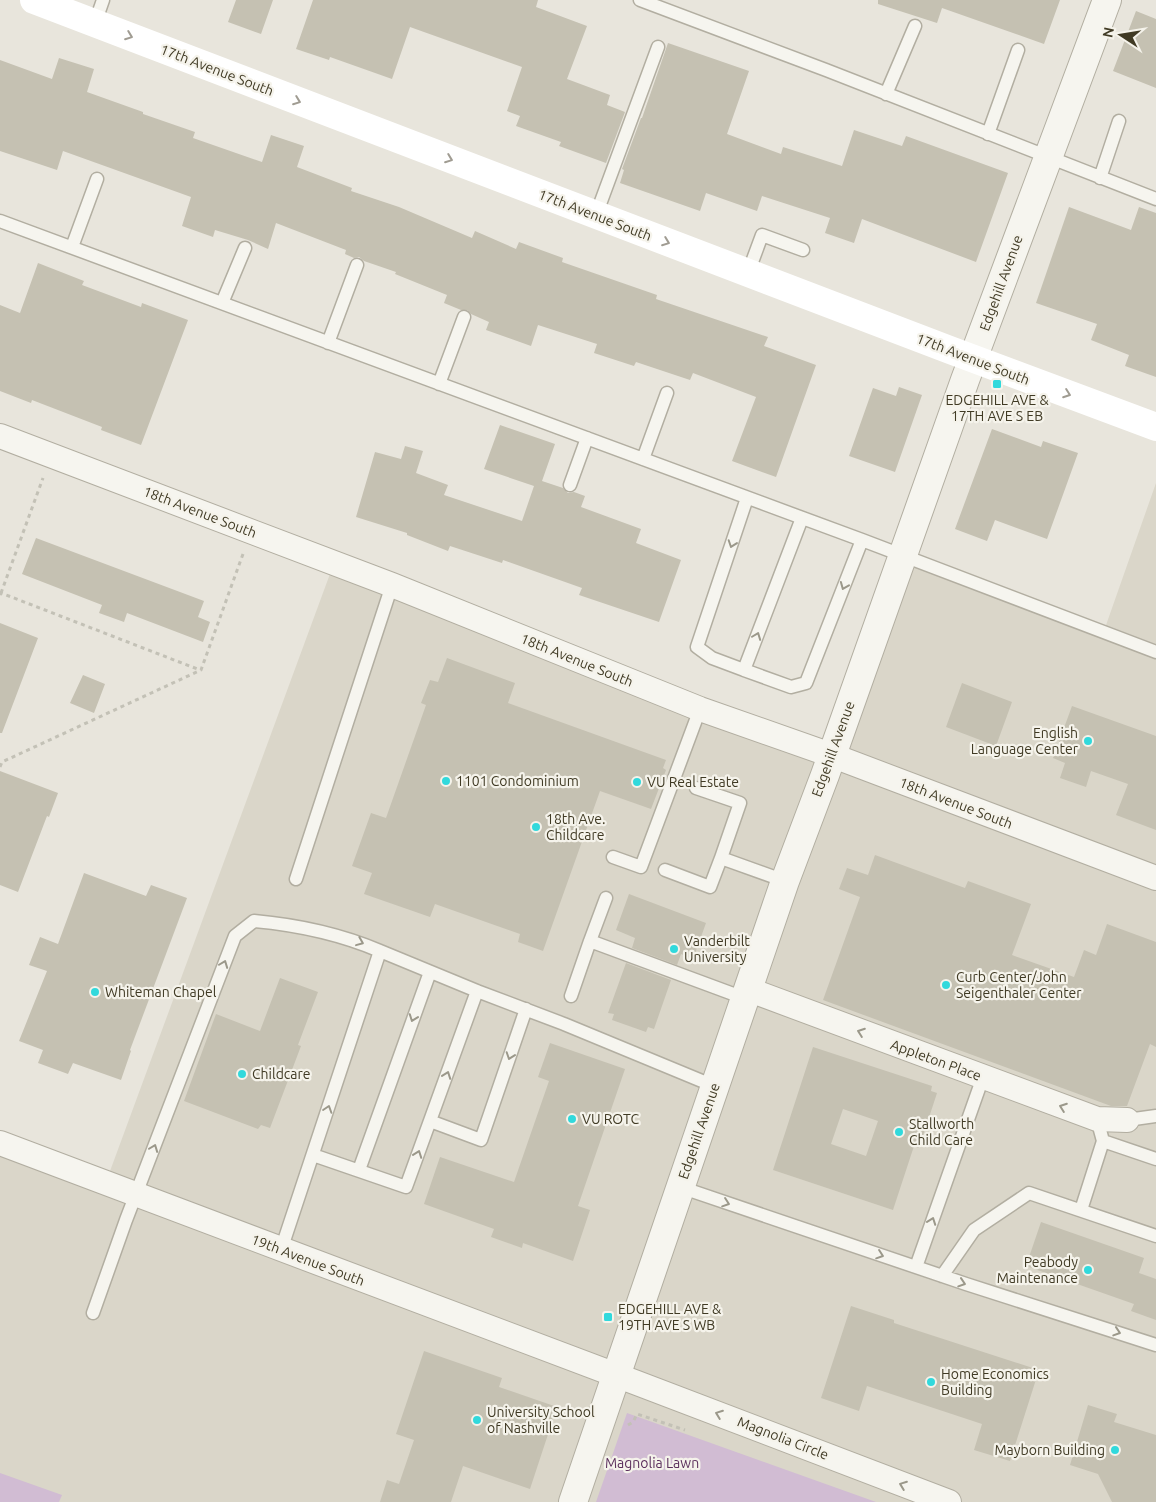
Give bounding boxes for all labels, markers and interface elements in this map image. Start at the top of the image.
north arrow [1096,10,1146,60]
text: N [1099,26,1117,39]
one-way arrow [124,30,133,40]
street label: 17th Avenue South [158,41,276,99]
one-way arrow [292,94,301,105]
one-way arrow [444,153,453,163]
street label: 17th Avenue South [536,186,654,244]
street label: Edgehill Avenue [976,233,1026,333]
one-way arrow [661,236,670,246]
street label: 17th Avenue South [914,330,1032,388]
marker: EDGEHILL AVE & 17TH AVE S EB [991,378,1003,390]
one-way arrow [1063,388,1071,398]
place label: EDGEHILL AVE & 17TH AVE S EB [945,392,1049,424]
street label: 18th Avenue South [141,483,259,541]
one-way arrow [728,539,738,547]
one-way arrow [840,581,850,589]
street label: 18th Avenue South [518,630,636,690]
one-way arrow [751,632,761,641]
street label: Edgehill Avenue [808,699,858,799]
place label: English Language Center [971,725,1079,757]
marker: English Language Center [1082,735,1094,747]
place label: 1101 Condominium [456,773,579,789]
place label: VU Real Estate [647,774,739,790]
street label: 18th Avenue South [897,774,1015,832]
marker: 1101 Condominium [440,775,452,787]
marker: VU Real Estate [631,776,643,788]
place label: 18th Ave. Childcare [546,811,605,843]
marker: 18th Ave. Childcare [530,821,542,833]
place label: Vanderbilt University [684,933,750,965]
one-way arrow [355,936,364,947]
marker: Vanderbilt University [668,943,680,955]
one-way arrow [218,960,228,969]
place label: Curb Center/John Seigenthaler Center [956,969,1082,1001]
marker: Curb Center/John Seigenthaler Center [940,979,952,991]
place label: Whiteman Chapel [105,984,217,1000]
marker: Whiteman Chapel [89,986,101,998]
one-way arrow [409,1013,419,1022]
one-way arrow [857,1028,866,1038]
street label: Appleton Place [889,1036,983,1084]
one-way arrow [506,1051,516,1059]
place label: Childcare [252,1066,311,1082]
marker: Childcare [236,1068,248,1080]
one-way arrow [441,1071,451,1080]
street label: Edgehill Avenue [675,1081,723,1181]
one-way arrow [1059,1103,1068,1113]
one-way arrow [322,1105,332,1113]
place label: VU ROTC [582,1111,640,1127]
marker: VU ROTC [566,1113,578,1125]
place label: Stallworth Child Care [909,1116,974,1148]
marker: Stallworth Child Care [893,1126,905,1138]
one-way arrow [148,1145,158,1153]
one-way arrow [412,1150,422,1159]
one-way arrow [721,1197,730,1207]
one-way arrow [926,1217,936,1226]
street label: 19th Avenue South [249,1231,367,1289]
one-way arrow [875,1249,884,1259]
place label: Peabody Maintenance [997,1254,1078,1286]
marker: Peabody Maintenance [1082,1264,1094,1276]
one-way arrow [958,1277,966,1287]
place label: EDGEHILL AVE & 19TH AVE S WB [618,1301,722,1333]
marker: EDGEHILL AVE & 19TH AVE S WB [602,1311,614,1323]
one-way arrow [1112,1327,1121,1337]
place label: Home Economics Building [941,1366,1049,1398]
marker: Home Economics Building [925,1376,937,1388]
place label: University School of Nashville [487,1404,595,1436]
one-way arrow [715,1410,724,1420]
street label: Magnolia Circle [735,1413,831,1463]
marker: University School of Nashville [471,1414,483,1426]
place label: Mayborn Building [994,1442,1105,1458]
marker: Mayborn Building [1109,1444,1121,1456]
park label: Magnolia Lawn [605,1455,699,1471]
one-way arrow [899,1480,908,1491]

